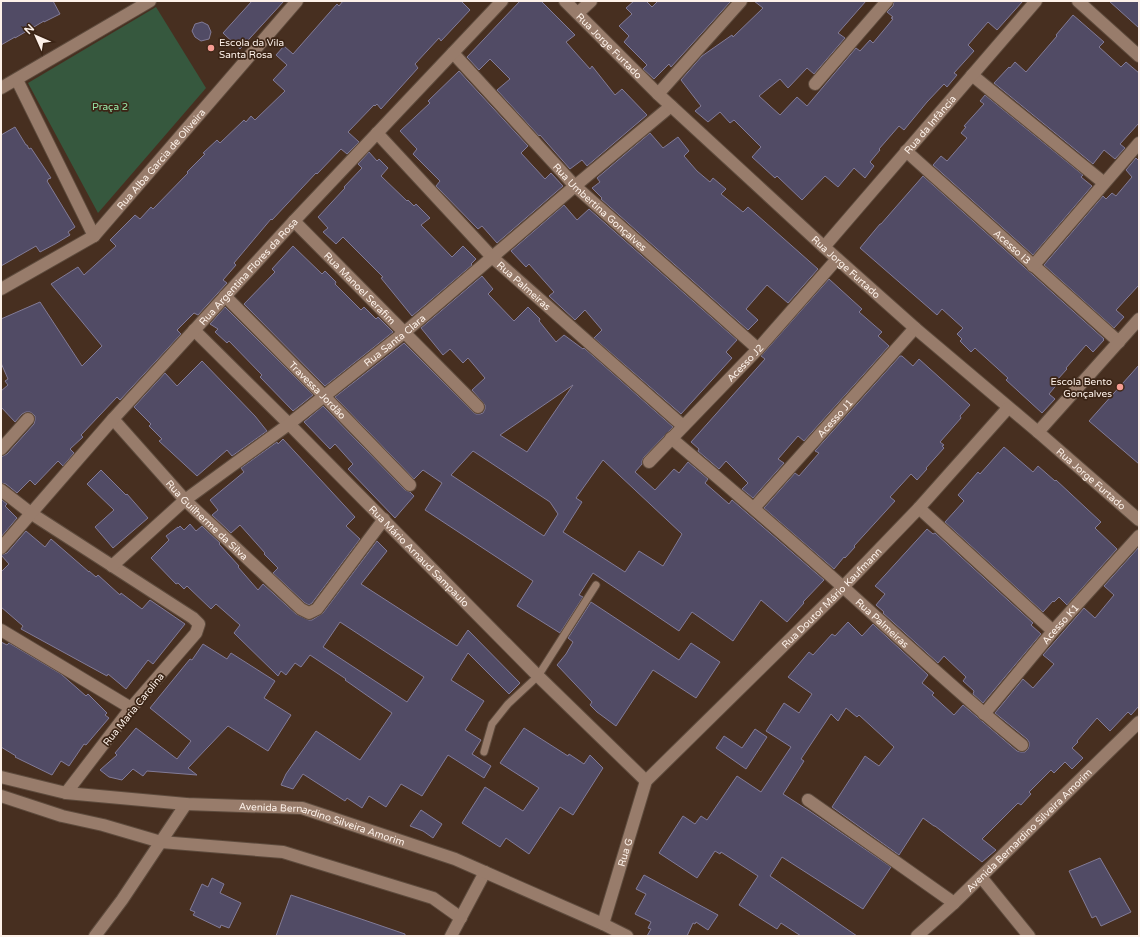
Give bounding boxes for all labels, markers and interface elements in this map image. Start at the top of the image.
street label: Rua Jorge Furtado [573,11,644,82]
north arrow [16,16,56,56]
text: N [22,22,37,37]
place label: Escola da Vila Santa Rosa [219,37,284,61]
marker: Escola da Vila Santa Rosa [206,43,216,53]
street label: Rua da Infância [902,93,959,157]
park label: Praça 2 [92,101,128,113]
street label: Rua Alba Garcia de Oliveira [115,107,208,212]
street label: Rua Umbertina Gonçalves [550,161,649,254]
street label: Rua Argentina Flores da Rosa [197,216,301,328]
street label: Acesso I3 [991,227,1033,267]
street label: Rua Jorge Furtado [809,234,882,301]
street label: Rua Manoel Serafim [321,250,398,327]
street label: Rua Palmeiras [494,259,553,313]
street label: Rua Santa Clara [362,312,428,369]
street label: Acesso J2 [725,342,766,385]
street label: Travessa Jordão [286,359,348,422]
place label: Escola Bento Gonçalves [1050,376,1112,400]
marker: Escola Bento Gonçalves [1115,382,1125,392]
street label: Acesso J1 [815,397,856,440]
street label: Rua Jorge Furtado [1054,446,1128,513]
street label: Rua Guilherme da Silva [163,478,250,563]
street label: Rua Mário Arnaud Sampaulo [366,503,471,610]
street label: Rua Doutor Mário Kaufmann [779,546,885,651]
street label: Rua Palmeiras [853,596,911,651]
street label: Acesso K1 [1040,602,1082,647]
street label: Rua Maria Carolina [101,671,167,748]
street label: Avenida Bernardino Silveira Amorim [964,766,1095,895]
street label: Avenida Bernardino Silveira Amorim [239,801,406,849]
street label: Rua G [616,837,635,868]

